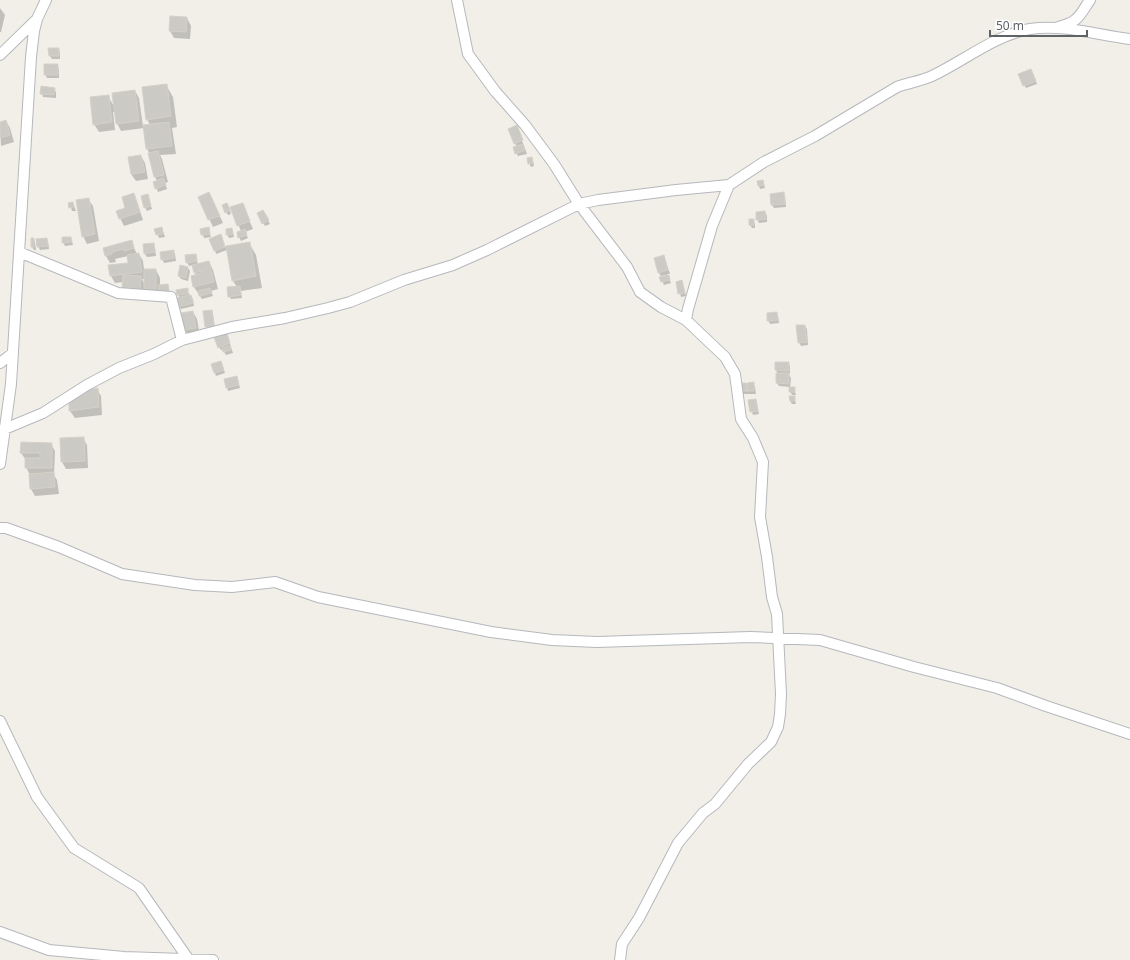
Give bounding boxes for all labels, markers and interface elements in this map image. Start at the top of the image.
scale bar [990,12,1087,38]
text: 50 m [996,17,1024,34]

